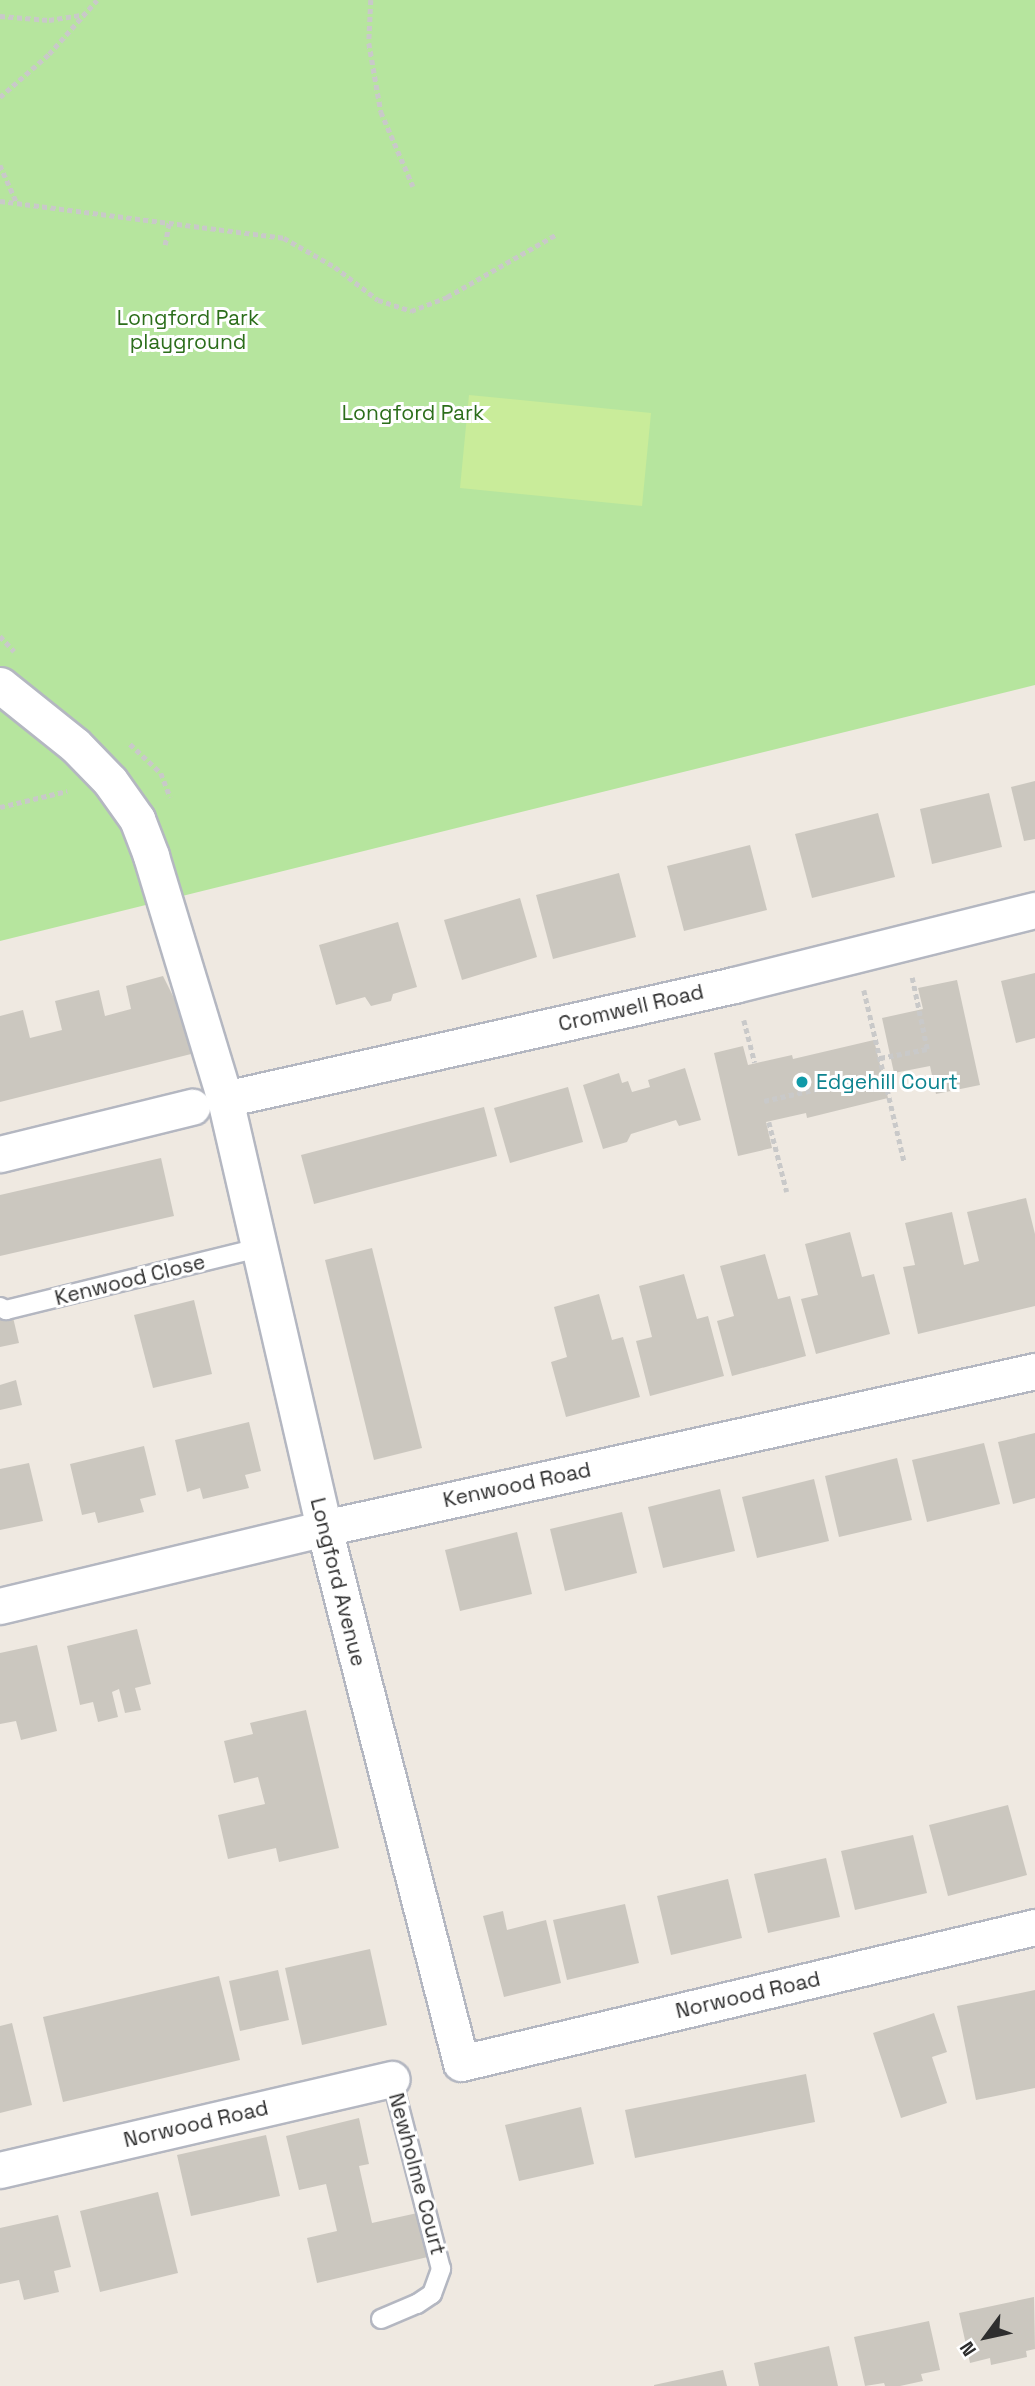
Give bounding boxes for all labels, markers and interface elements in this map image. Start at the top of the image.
park label: Longford Park playground [117,305,259,355]
park label: Longford Park [342,400,484,426]
street label: Cromwell Road [556,979,706,1037]
place label: Edgehill Court [816,1069,958,1095]
marker: Edgehill Court [794,1074,810,1090]
street label: Kenwood Close [52,1249,208,1311]
street label: Kenwood Road [441,1457,593,1513]
street label: Longford Avenue [305,1495,371,1669]
street label: Norwood Road [673,1966,823,2024]
street label: Newholme Court [383,2090,451,2258]
street label: Norwood Road [121,2095,271,2153]
north arrow [951,2302,1021,2372]
text: N [954,2337,982,2361]

